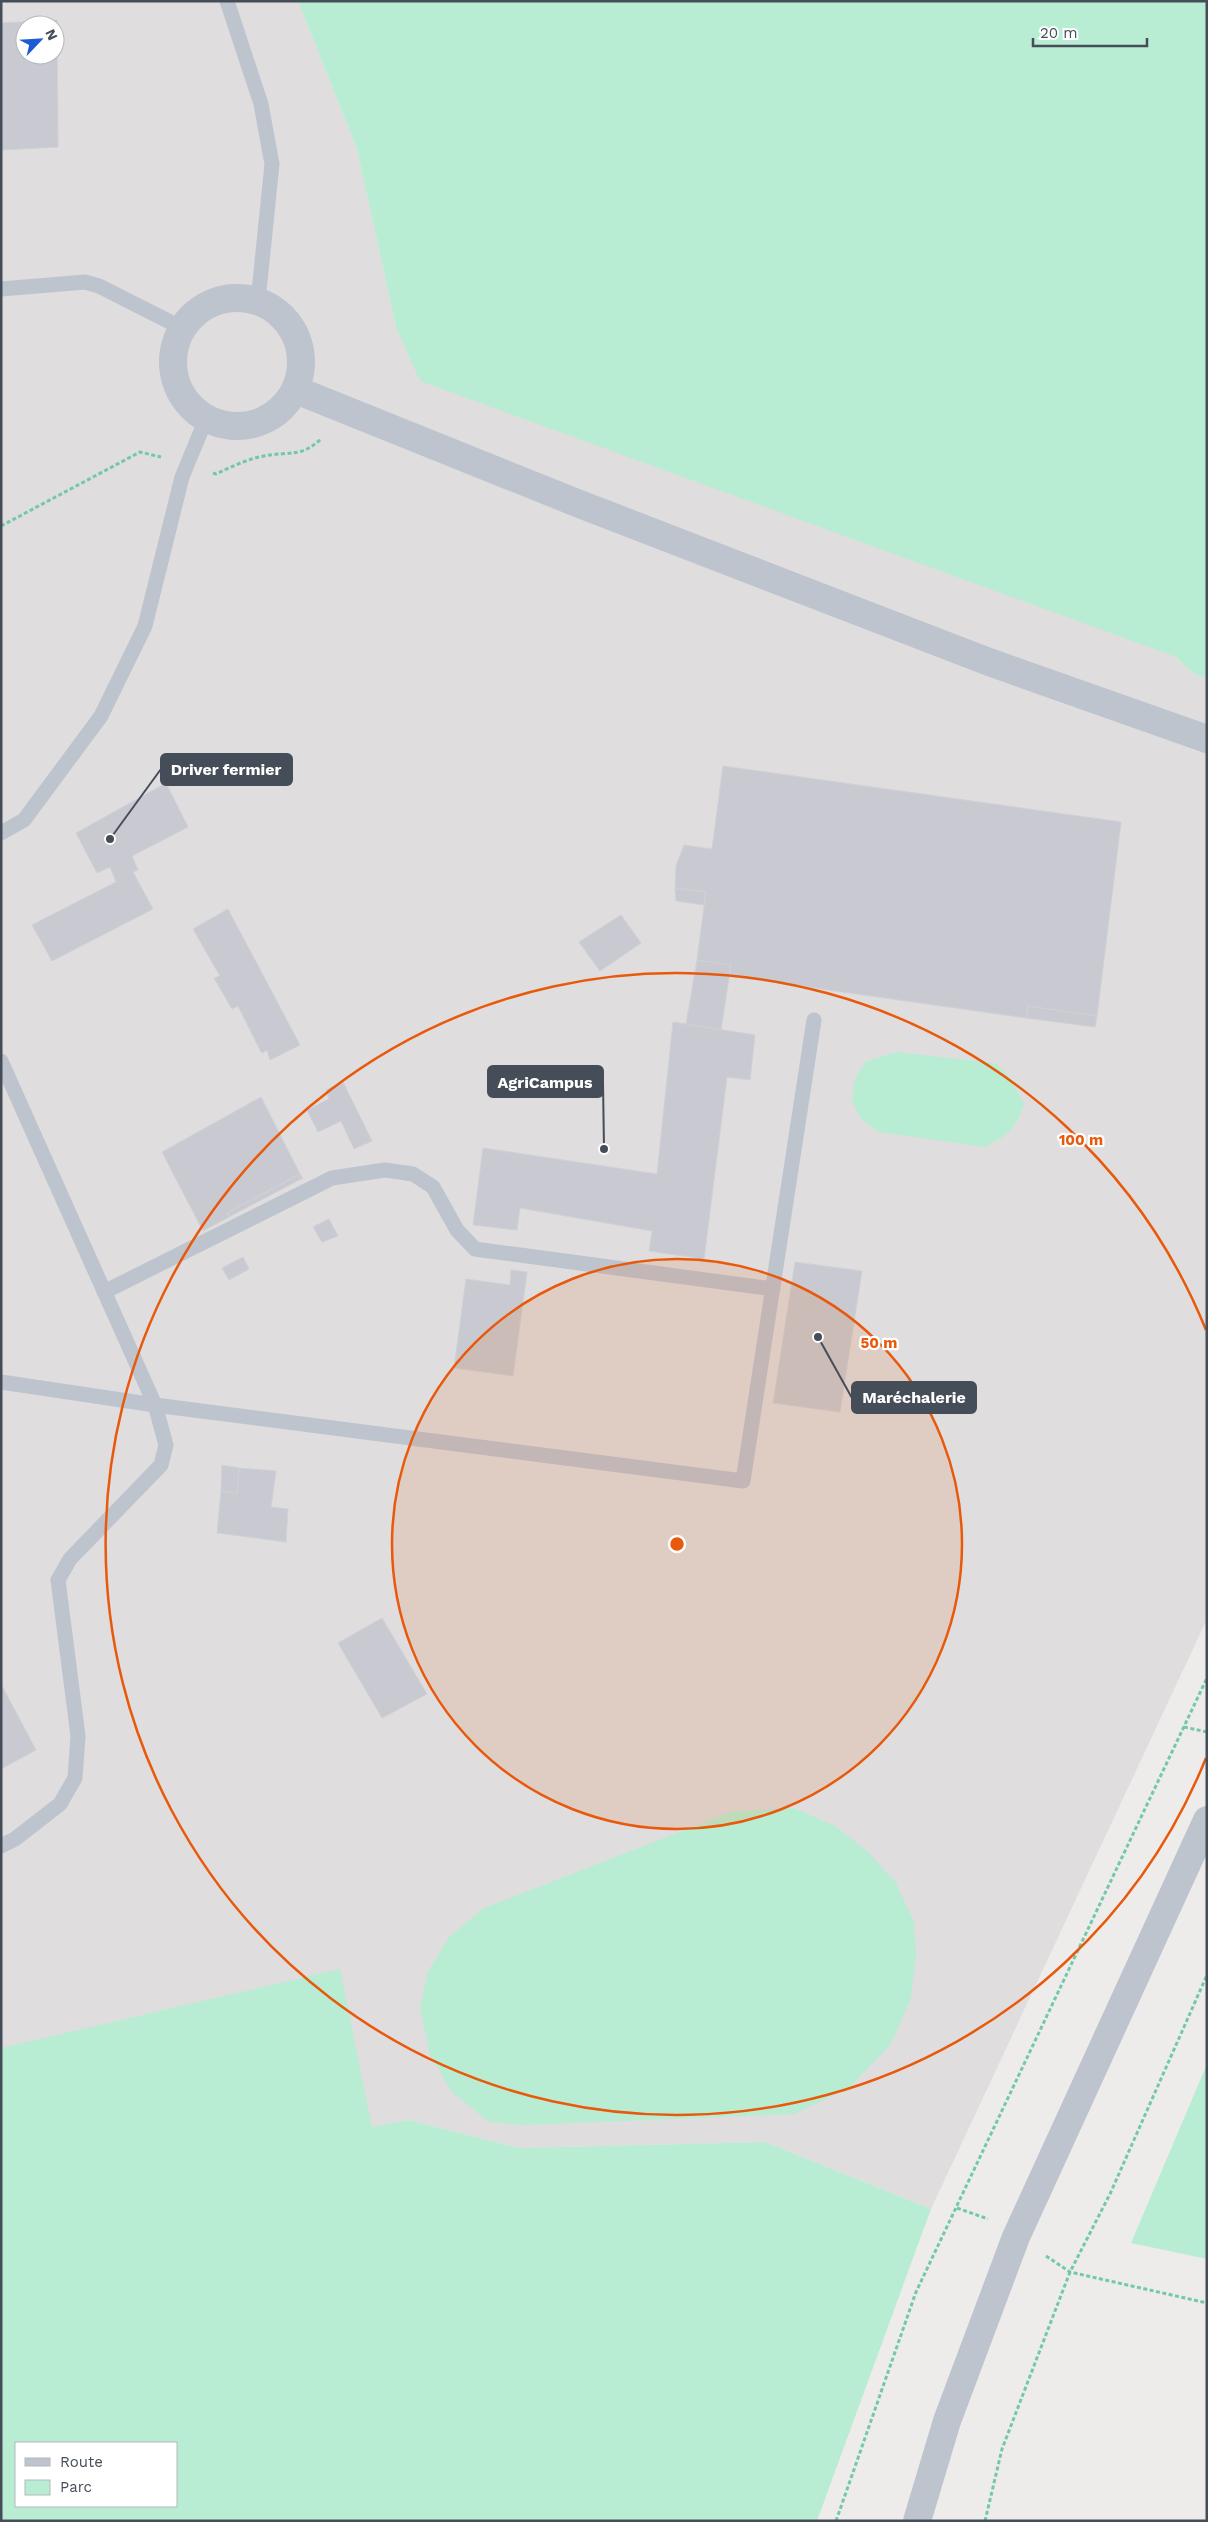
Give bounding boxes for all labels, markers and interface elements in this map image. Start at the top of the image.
north arrow [15,15,65,65]
scale bar [1033,15,1147,47]
text: 20 m [1040,24,1078,42]
text: N [42,26,61,43]
callout: Driver fermier [161,754,292,785]
text: Driver fermier [171,760,281,779]
callout: AgriCampus [488,1066,603,1097]
text: AgriCampus [497,1073,593,1092]
text: 100 m [1059,1131,1103,1149]
text: 50 m [861,1334,897,1352]
callout: Maréchalerie [852,1382,976,1413]
text: Maréchalerie [862,1388,966,1407]
centre of rings [668,1535,686,1553]
legend [15,2442,178,2507]
text: Route [60,2453,103,2471]
text: Parc [60,2478,92,2496]

